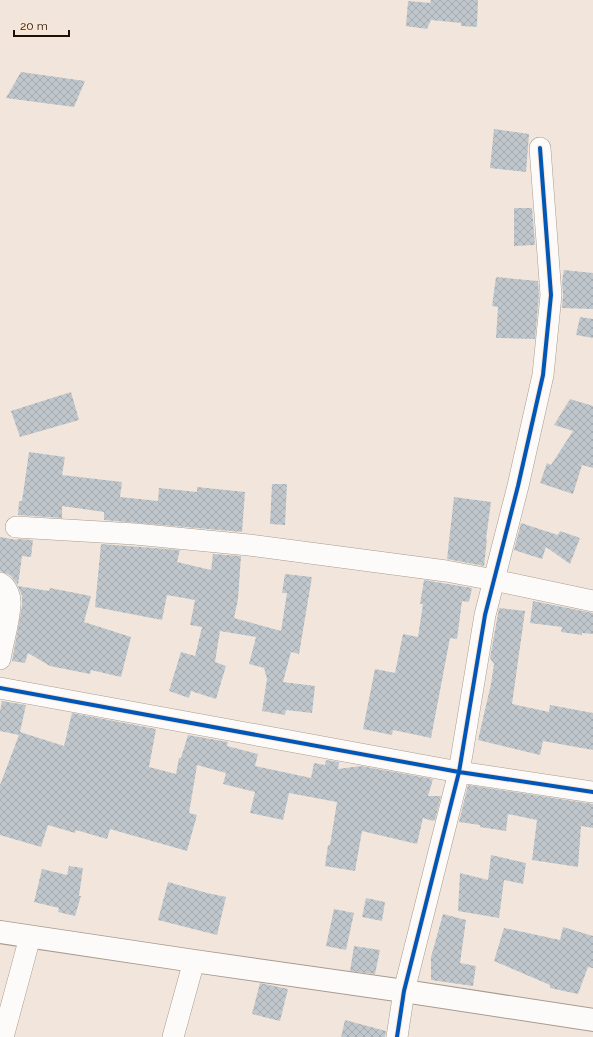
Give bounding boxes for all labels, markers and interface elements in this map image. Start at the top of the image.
scale bar [14,12,69,38]
text: 20 m [20,19,48,33]

